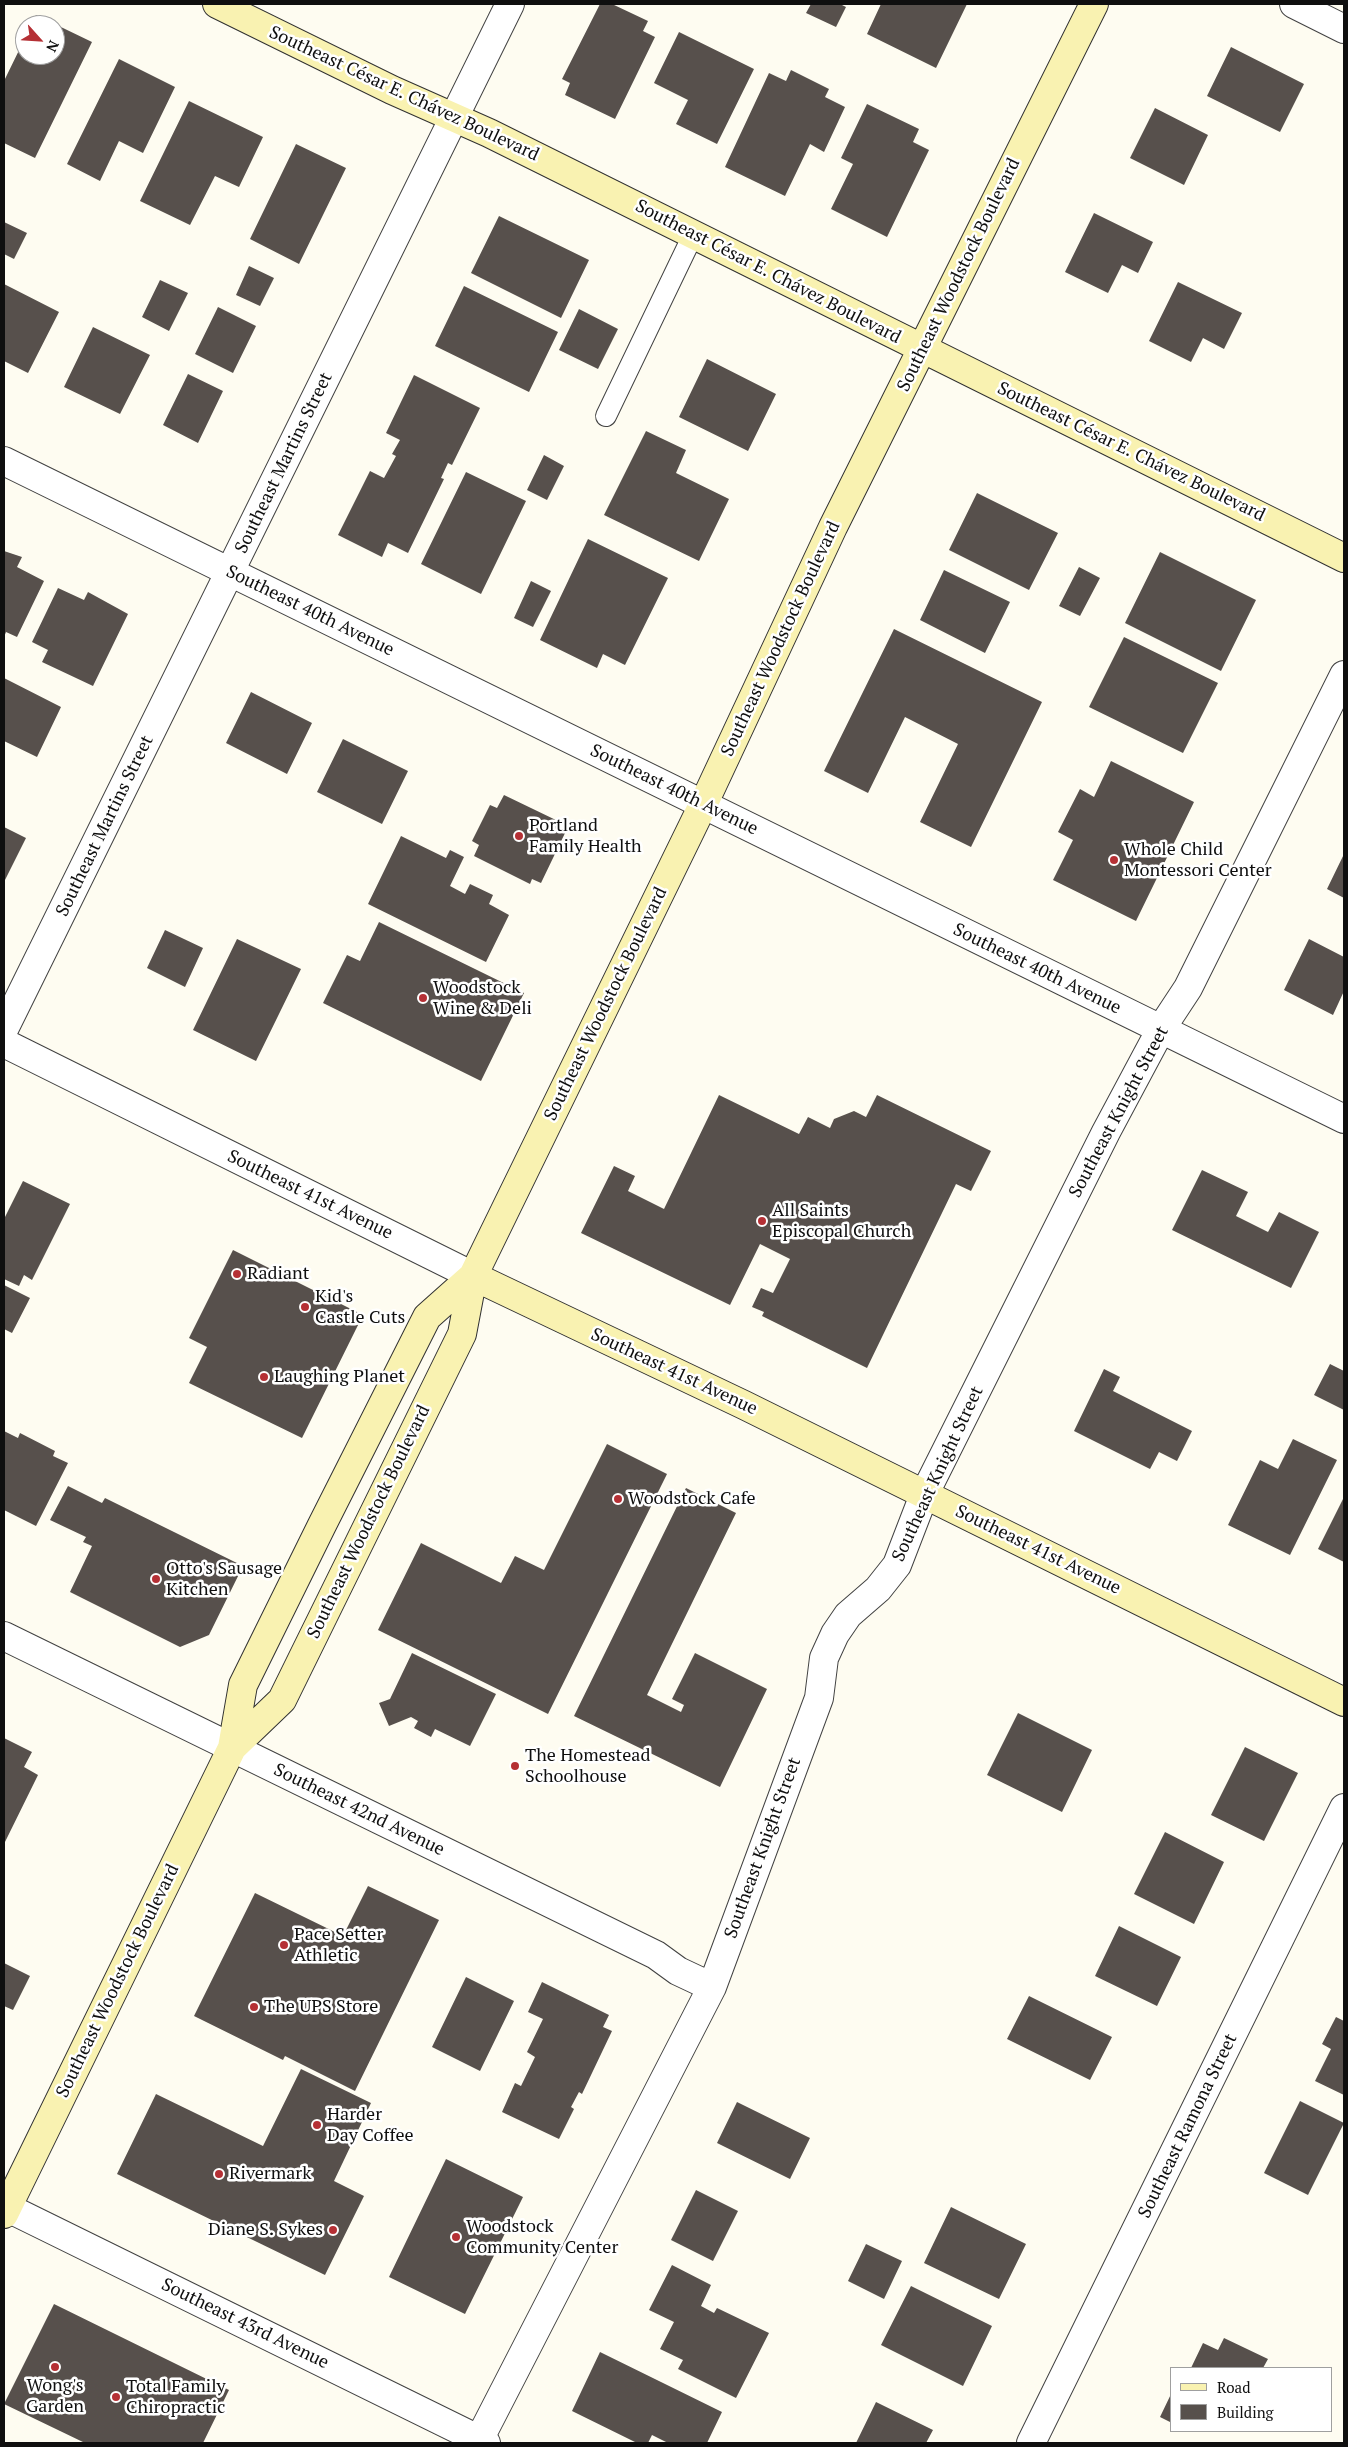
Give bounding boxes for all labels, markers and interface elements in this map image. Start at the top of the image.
north arrow [15,15,65,65]
street label: Southeast César E. Chávez Boulevard [266,22,542,166]
text: N [42,37,64,55]
street label: Southeast Woodstock Boulevard [893,155,1025,395]
street label: Southeast César E. Chávez Boulevard [632,195,904,349]
street label: Southeast Martins Street [231,369,337,557]
street label: Southeast César E. Chávez Boulevard [994,378,1268,526]
street label: Southeast Woodstock Boulevard [717,518,845,760]
street label: Southeast 40th Avenue [223,561,397,661]
street label: Southeast Martins Street [52,732,158,920]
street label: Southeast 40th Avenue [587,740,761,840]
place label: Portland Family Health [529,815,642,858]
marker: Portland Family Health [513,830,525,842]
place label: Whole Child Montessori Center [1124,839,1272,882]
marker: Whole Child Montessori Center [1108,854,1120,866]
street label: Southeast Woodstock Boulevard [540,884,672,1124]
street label: Southeast 40th Avenue [950,919,1124,1019]
place label: Woodstock Wine & Deli [433,977,532,1020]
marker: Woodstock Wine & Deli [417,992,429,1004]
street label: Southeast Knight Street [1065,1023,1173,1201]
street label: Southeast 41st Avenue [224,1146,396,1244]
place label: All Saints Episcopal Church [772,1200,911,1242]
marker: All Saints Episcopal Church [756,1215,768,1227]
place label: Radiant [247,1263,309,1285]
marker: Radiant [231,1268,243,1280]
place label: Kid's Castle Cuts [315,1286,405,1328]
marker: Kid's Castle Cuts [299,1301,311,1313]
street label: Southeast 41st Avenue [587,1324,761,1420]
place label: Laughing Planet [274,1366,405,1388]
marker: Laughing Planet [258,1371,270,1383]
street label: Southeast Knight Street [888,1383,988,1565]
street label: Southeast Woodstock Boulevard [303,1402,435,1642]
place label: Woodstock Cafe [628,1488,756,1510]
marker: Woodstock Cafe [612,1493,624,1505]
street label: Southeast 41st Avenue [952,1501,1124,1599]
place label: Otto's Sausage Kitchen [166,1558,282,1600]
marker: Otto's Sausage Kitchen [150,1573,162,1585]
place label: The Homestead Schoolhouse [525,1745,650,1788]
street label: Southeast Knight Street [720,1755,806,1941]
street label: Southeast 42nd Avenue [270,1759,448,1861]
marker: The Homestead Schoolhouse [509,1760,521,1772]
street label: Southeast Woodstock Boulevard [52,1861,184,2101]
place label: Pace Setter Athletic [294,1924,383,1966]
marker: Pace Setter Athletic [278,1939,290,1951]
place label: The UPS Store [264,1996,378,2018]
marker: The UPS Store [248,2001,260,2013]
street label: Southeast Ramona Street [1134,2030,1242,2222]
place label: Harder Day Coffee [327,2104,414,2146]
marker: Harder Day Coffee [311,2119,323,2131]
place label: Rivermark [229,2163,311,2185]
marker: Rivermark [213,2168,225,2180]
place label: Woodstock Community Center [466,2216,618,2258]
place label: Diane S. Sykes [208,2219,323,2241]
marker: Diane S. Sykes [327,2224,339,2236]
marker: Woodstock Community Center [450,2231,462,2243]
street label: Southeast 43rd Avenue [158,2274,332,2374]
marker: Wong's Garden [49,2361,61,2373]
legend [1170,2367,1333,2432]
place label: Wong's Garden [26,2375,84,2418]
place label: Total Family Chiropractic [126,2376,226,2418]
text: Road [1217,2377,1250,2397]
marker: Total Family Chiropractic [110,2391,122,2403]
text: Building [1217,2402,1274,2422]

